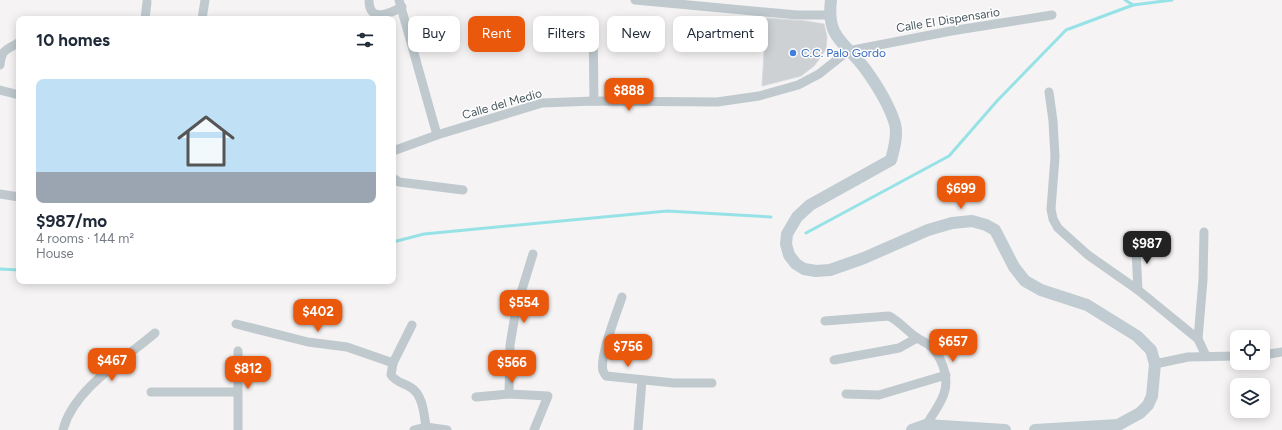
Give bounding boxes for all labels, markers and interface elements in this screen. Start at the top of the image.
street label: Calle El Dispensario [895,5,1001,35]
chip: Buy [408,16,460,52]
chip: Rent [468,16,525,52]
chip: Filters [533,16,599,52]
chip: New [607,16,665,52]
chip: Apartment [673,16,768,52]
icon: filters [354,29,376,51]
text: 10 homes [36,30,110,50]
place label: C.C. Palo Gordo [801,46,886,60]
marker: C.C. Palo Gordo [788,48,798,58]
pin: $888 [605,78,653,112]
text: $888 [613,83,645,98]
street label: Calle del Medio [461,86,543,122]
icon: home [170,105,242,177]
pin: $699 [937,176,985,210]
text: $699 [946,181,976,196]
text: $987/mo [36,211,107,231]
text: 4 rooms · 144 m² [36,231,134,246]
pin: $987 [1123,231,1171,265]
text: $987 [1132,236,1162,251]
text: House [36,246,74,261]
pin: $554 [500,290,548,324]
text: $554 [509,295,539,310]
pin: $402 [294,299,342,333]
text: $402 [302,304,334,319]
pin: $657 [929,329,977,363]
map controls [1230,330,1270,418]
button: locate [1230,330,1270,370]
pin: $756 [604,334,652,368]
text: $657 [938,334,968,349]
text: $756 [613,339,643,354]
pin: $467 [88,348,136,382]
pin: $566 [488,350,536,384]
text: $467 [97,353,127,368]
text: $566 [497,355,527,370]
pin: $812 [224,356,272,390]
text: $812 [234,361,262,376]
button: layers [1230,378,1270,418]

